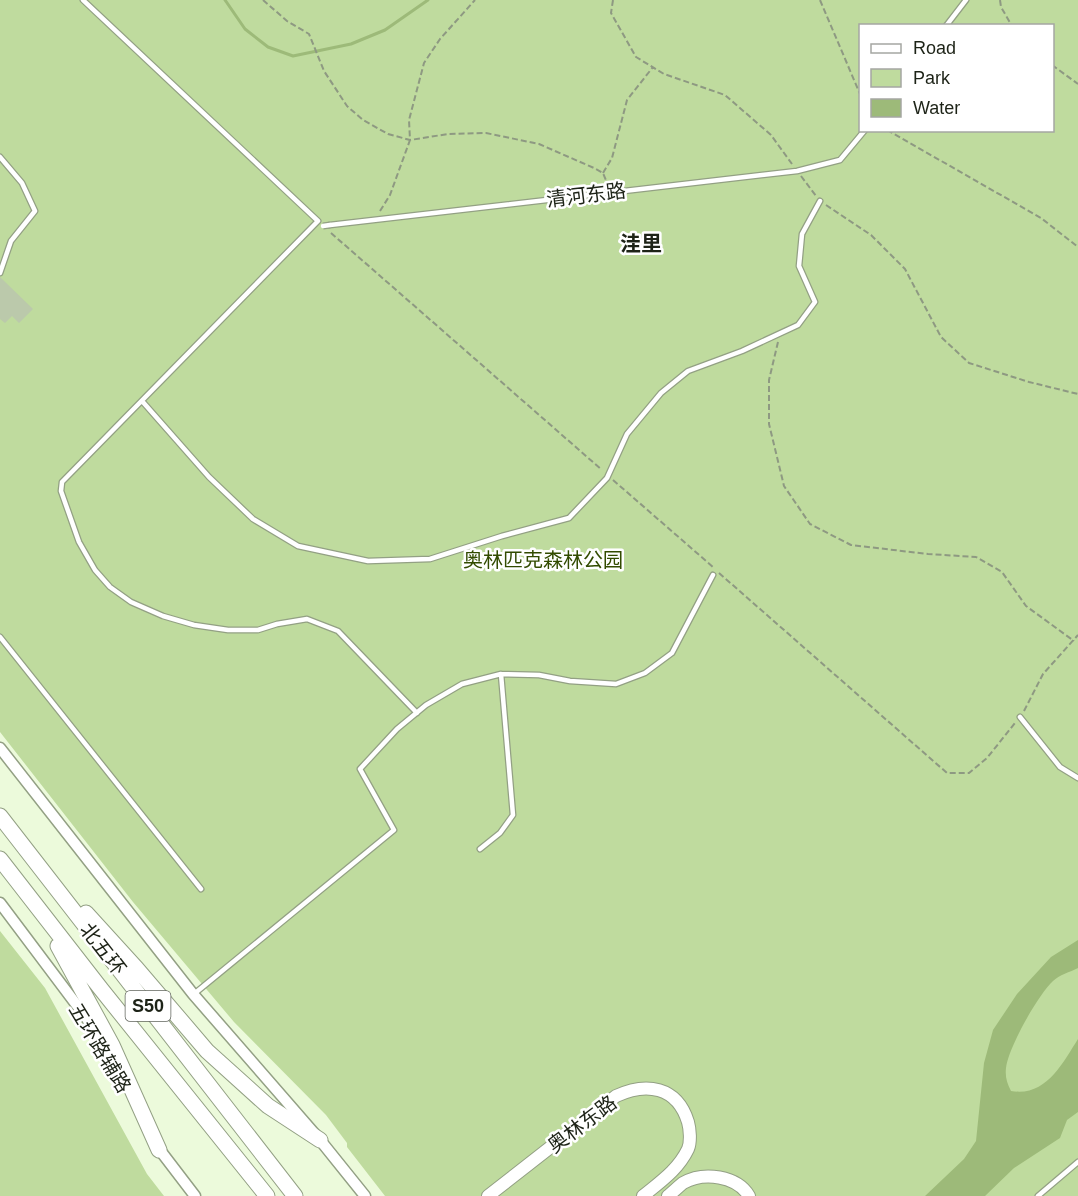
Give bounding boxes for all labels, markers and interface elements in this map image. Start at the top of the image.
legend [859,24,1054,132]
text: Road [913,38,956,58]
text: Park [913,68,951,88]
text: Water [913,98,960,118]
street label: 清河东路 [545,179,627,211]
district label: 洼里 [620,232,662,255]
park label: 奥林匹克森林公园 [463,549,623,571]
street label: 北五环 [76,919,130,979]
road number: S50 [126,991,170,1021]
street label: 五环路辅路 [65,999,135,1097]
street label: 奥林东路 [543,1091,621,1157]

